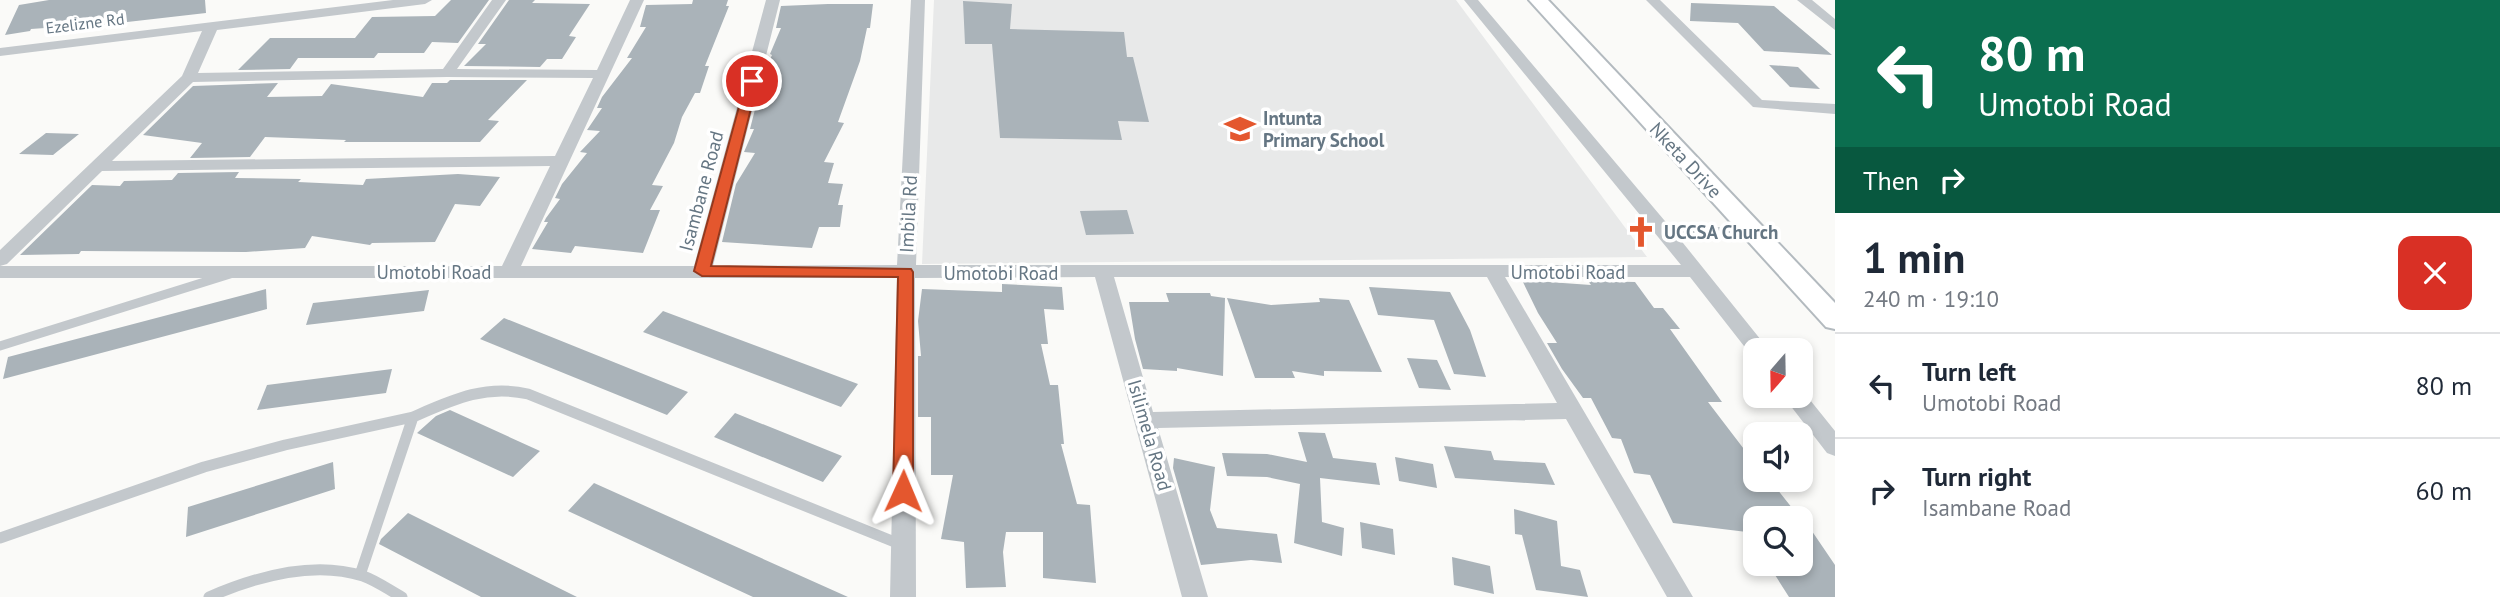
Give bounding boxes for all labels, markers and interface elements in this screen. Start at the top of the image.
street label: Ezelizne Rd [45,8,125,38]
text: 80 m [1978,21,2085,85]
icon: left [1863,28,1954,119]
pin [722,51,782,111]
icon: arrive [733,62,771,100]
text: Umotobi Road [1978,83,2172,125]
place label: Intunta Primary School [1263,106,1385,152]
school or university icon: Intunta Primary School [1223,112,1257,146]
street label: Nketa Drive [1645,117,1727,203]
street label: Isambane Road [673,128,729,254]
icon: right [1933,161,1971,199]
text: Then [1863,164,1919,197]
street label: Imbila Rd [894,174,922,254]
church icon: UCCSA Church [1624,215,1658,249]
place label: UCCSA Church [1664,220,1778,244]
text: 1 min [1863,230,1965,285]
button: close [2398,236,2472,310]
street label: Umotobi Road [376,260,492,284]
street label: Umotobi Road [1510,260,1626,284]
street label: Umotobi Road [943,261,1059,285]
text: 240 m · 19:10 [1863,284,1999,313]
north arrow [1743,338,1813,408]
map controls [1743,338,1813,576]
text: Turn left [1922,355,2016,388]
icon: left [1863,367,1901,405]
text: 80 m [2416,369,2472,402]
street label: Isilimela Road [1123,377,1177,493]
text: Umotobi Road [1922,388,2061,417]
button: sound [1743,422,1813,492]
position arrow [866,454,940,528]
text: Turn right [1922,460,2031,493]
icon: right [1863,472,1901,510]
text: 60 m [2416,474,2472,507]
text: Isambane Road [1922,493,2071,522]
button: search [1743,506,1813,576]

